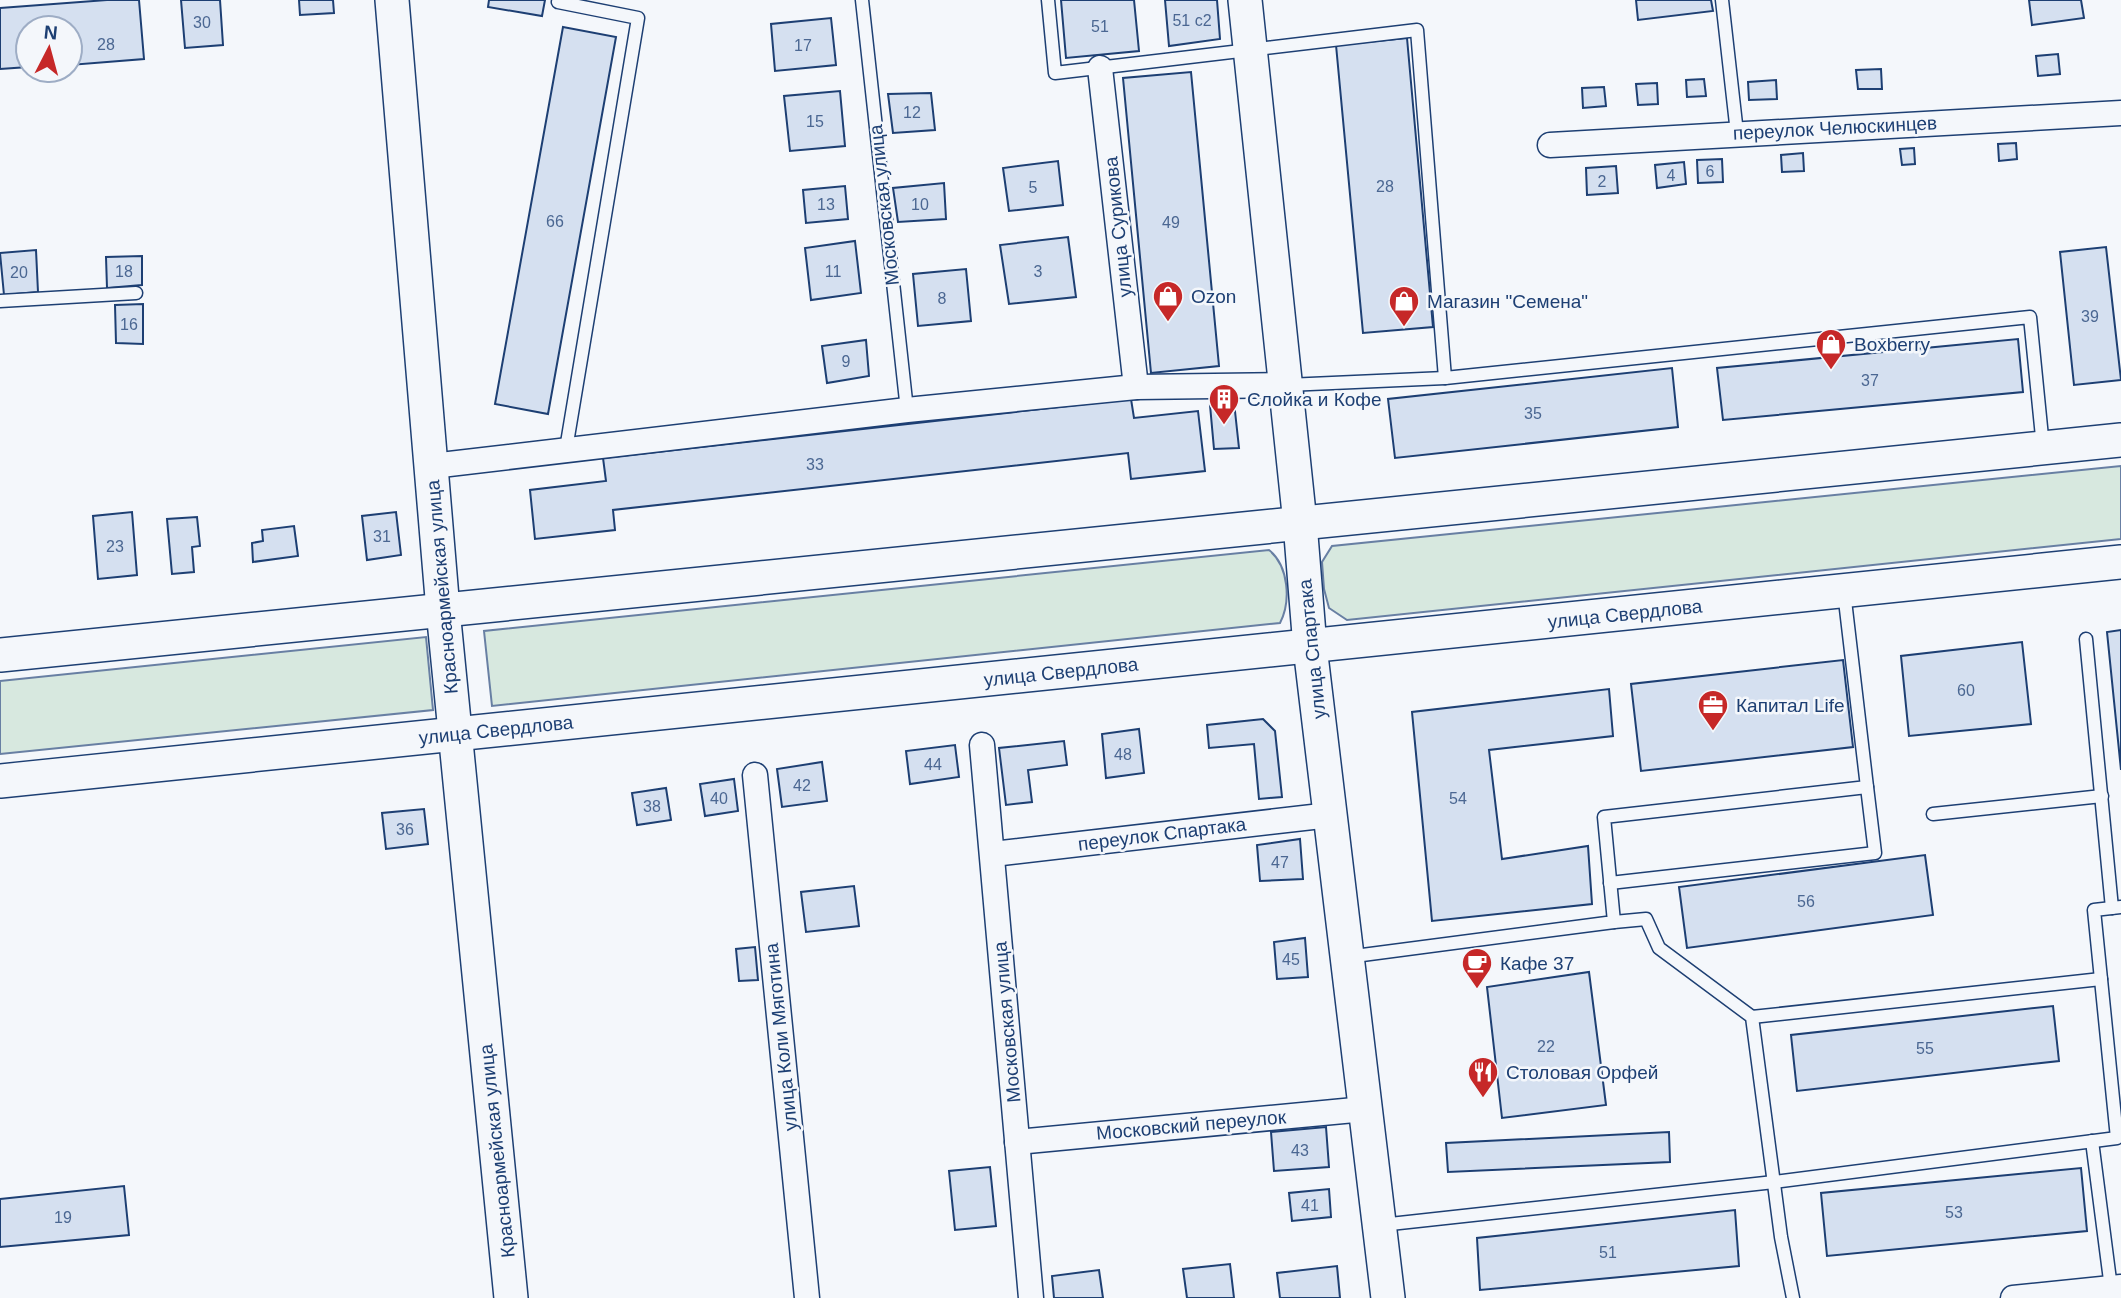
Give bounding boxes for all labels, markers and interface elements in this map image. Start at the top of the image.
house number: 51 с2 [1172,12,1212,29]
north arrow [14,14,84,84]
house number: 30 [193,14,211,31]
house number: 51 [1091,18,1109,35]
text: N [43,21,59,44]
house number: 28 [97,36,115,53]
house number: 17 [794,37,812,54]
house number: 12 [903,104,921,121]
street label: переулок Челюскинцев [1732,112,1938,144]
house number: 15 [806,113,824,130]
street label: Московская улица [865,123,903,286]
street label: улица Сурикова [1100,155,1136,298]
house number: 6 [1706,163,1715,180]
house number: 4 [1667,167,1676,184]
house number: 2 [1598,173,1607,190]
house number: 28 [1376,178,1394,195]
house number: 5 [1029,179,1038,196]
house number: 13 [817,196,835,213]
house number: 10 [911,196,929,213]
house number: 66 [546,213,564,230]
house number: 49 [1162,214,1180,231]
house number: 18 [115,263,133,280]
house number: 11 [825,263,841,280]
house number: 3 [1034,263,1043,280]
house number: 20 [10,264,28,281]
shop icon: Ozon [1151,279,1185,323]
shop icon: Магазин "Семена" [1387,284,1421,328]
place label: Ozon [1191,286,1236,307]
house number: 8 [938,290,947,307]
place label: Магазин "Семена" [1427,291,1588,312]
house number: 39 [2081,308,2099,325]
house number: 16 [120,316,138,333]
shop icon: Boxberry [1814,327,1848,371]
place label: Boxberry [1854,334,1931,355]
house number: 9 [842,353,851,370]
house number: 37 [1861,372,1879,389]
building icon: Слойка и Кофе [1207,382,1241,426]
place label: Слойка и Кофе [1247,389,1382,410]
house number: 35 [1524,405,1542,422]
house number: 33 [806,456,824,473]
street label: Красноармейская улица [422,479,462,695]
house number: 31 [373,528,391,545]
house number: 23 [106,538,124,555]
street label: улица Спартака [1294,578,1330,720]
street label: улица Свердлова [1547,595,1704,633]
street label: улица Свердлова [983,653,1140,691]
house number: 60 [1957,682,1975,699]
office icon: Капитал Life [1696,688,1730,732]
place label: Капитал Life [1736,695,1845,716]
street label: улица Свердлова [418,711,575,749]
house number: 48 [1114,746,1132,763]
house number: 44 [924,756,942,773]
house number: 42 [793,777,811,794]
house number: 40 [710,790,728,807]
house number: 54 [1449,790,1467,807]
house number: 38 [643,798,661,815]
street label: переулок Спартака [1077,813,1248,855]
house number: 36 [396,821,414,838]
house number: 47 [1271,854,1289,871]
house number: 56 [1797,893,1815,910]
street label: Московская улица [989,940,1025,1103]
street label: улица Коли Мяготина [761,942,801,1132]
cafe icon: Кафе 37 [1460,946,1494,990]
house number: 45 [1282,951,1300,968]
place label: Кафе 37 [1500,953,1574,974]
house number: 22 [1537,1038,1555,1055]
house number: 55 [1916,1040,1934,1057]
street label: Красноармейская улица [475,1043,519,1259]
restaurant icon: Столовая Орфей [1466,1055,1500,1099]
place label: Столовая Орфей [1506,1062,1658,1083]
street label: Московский переулок [1095,1106,1287,1144]
house number: 43 [1291,1142,1309,1159]
house number: 41 [1301,1197,1319,1214]
house number: 53 [1945,1204,1963,1221]
house number: 19 [54,1209,72,1226]
house number: 51 [1599,1244,1617,1261]

